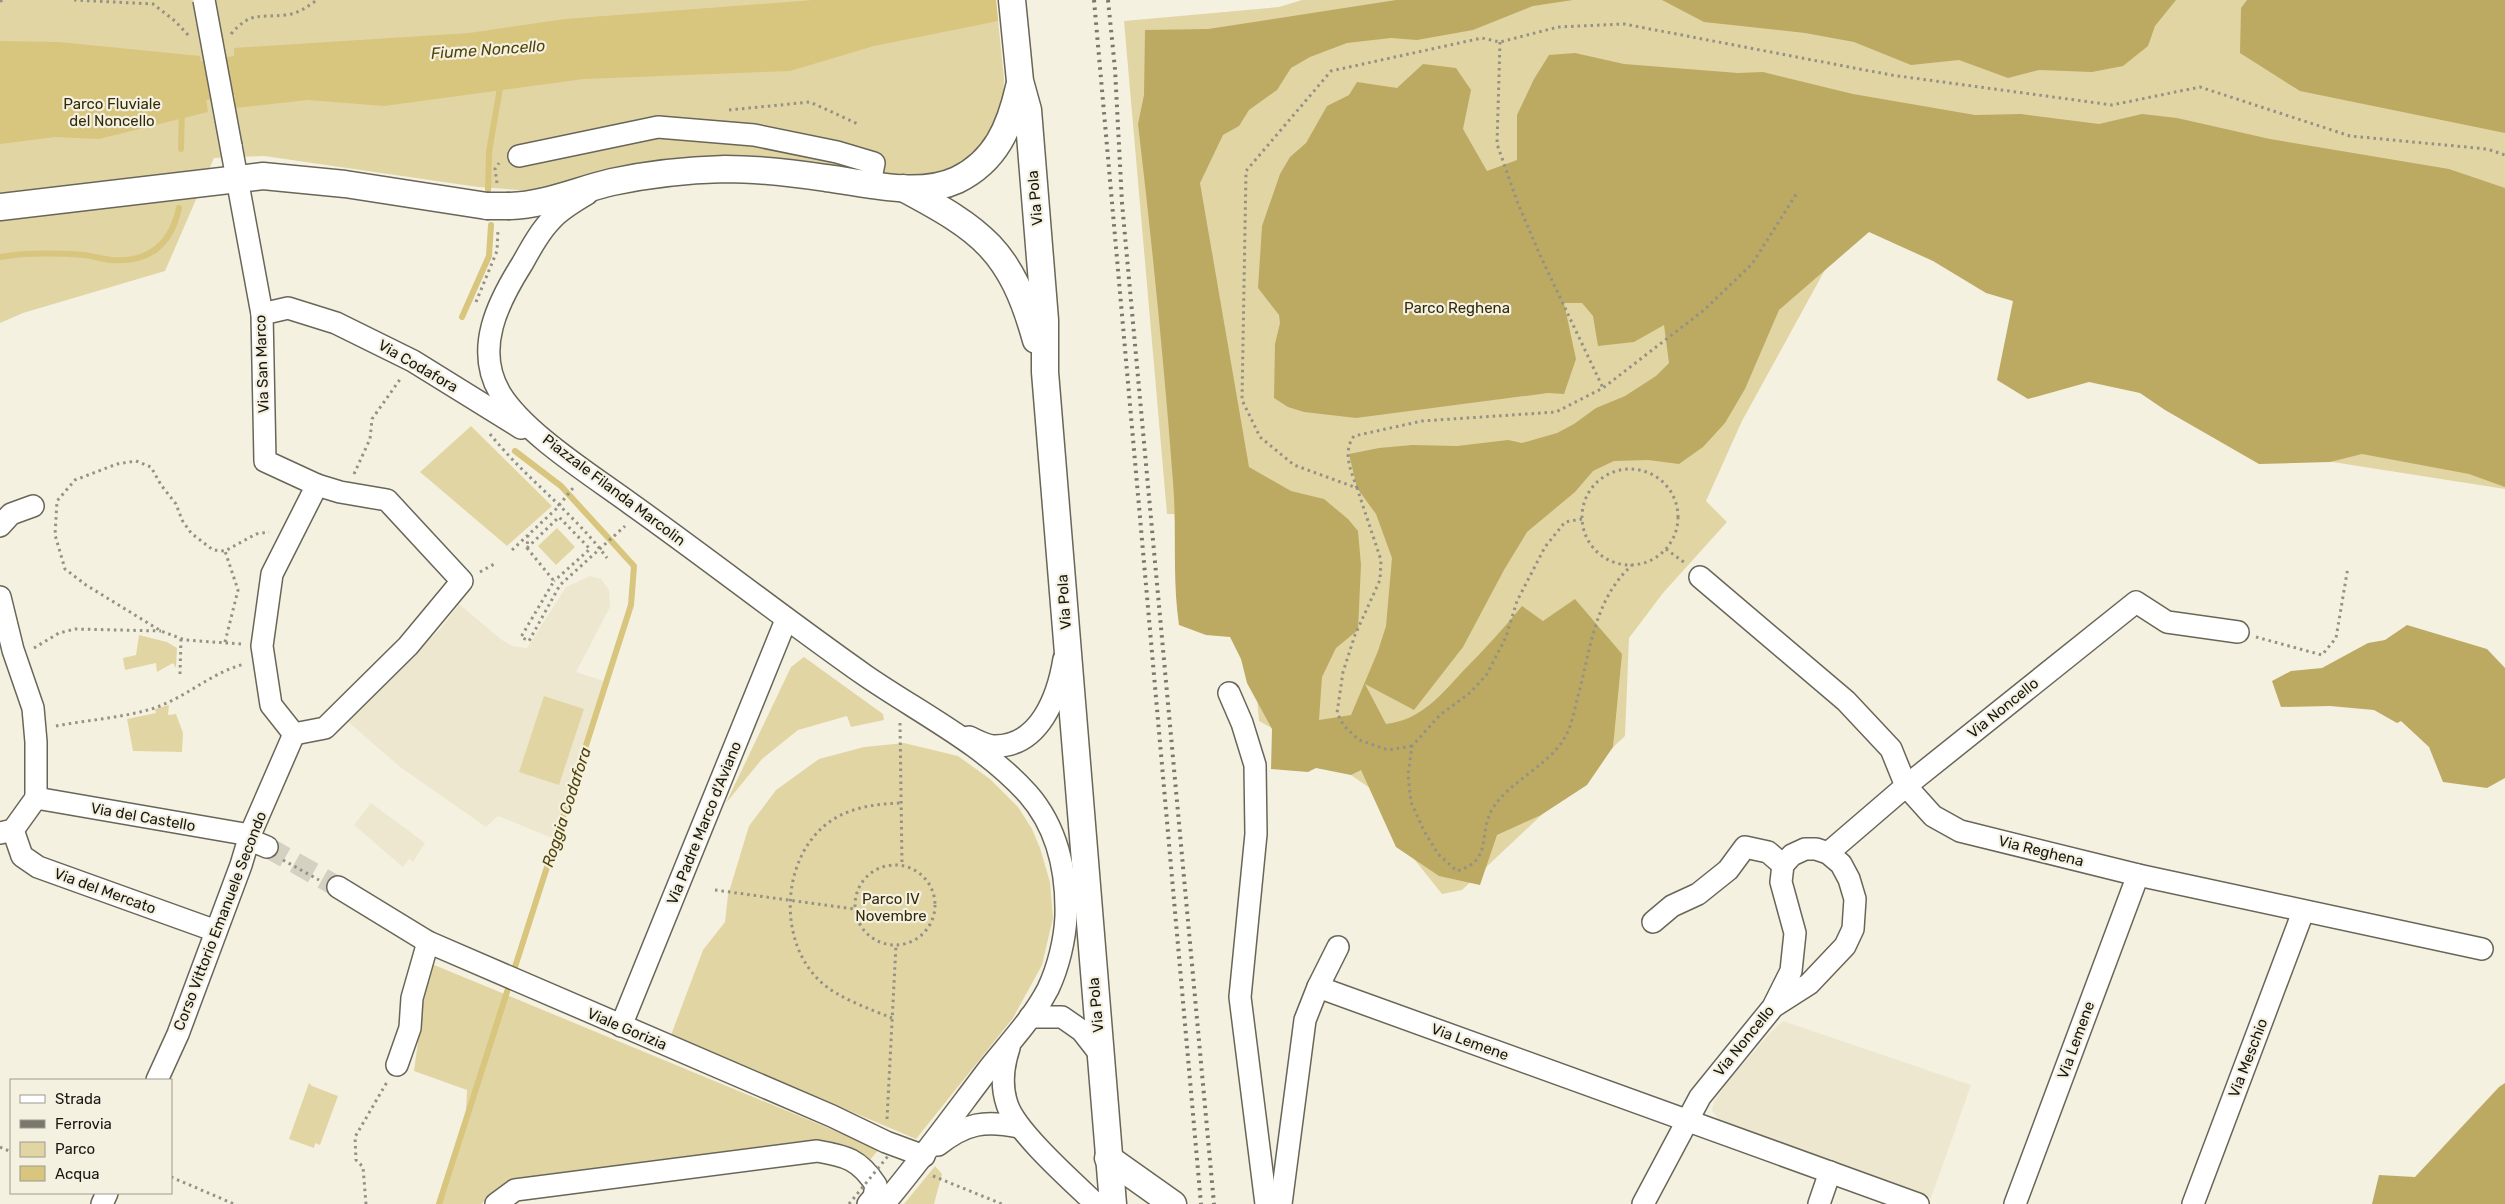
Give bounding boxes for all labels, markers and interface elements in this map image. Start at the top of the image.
water label: Fiume Noncello [430,36,546,63]
park label: Parco Fluviale del Noncello [63,95,161,130]
street label: Via Pola [1024,170,1046,226]
park label: Parco Reghena [1404,299,1510,317]
street label: Via San Marco [251,315,273,413]
street label: Via Codafora [375,336,461,396]
street label: Piazzale Filanda Marcolin [539,430,689,550]
street label: Via Pola [1053,574,1075,630]
street label: Via Noncello [1964,674,2042,742]
street label: Via Padre Marco d'Aviano [663,739,745,907]
water label: Roggia Codafora [538,745,595,870]
street label: Via del Castello [89,799,197,835]
street label: Corso Vittorio Emanuele Secondo [170,809,270,1033]
street label: Via Reghena [1996,832,2086,870]
street label: Via del Mercato [52,864,158,918]
park label: Parco IV Novembre [855,890,927,925]
street label: Via Pola [1085,977,1107,1033]
street label: Via Lemene [2054,999,2098,1081]
street label: Via Noncello [1710,1002,1778,1080]
street label: Viale Gorizia [584,1004,670,1054]
street label: Via Meschio [2225,1016,2271,1100]
street label: Via Lemene [1429,1020,1511,1064]
legend [10,1079,172,1194]
text: Strada [55,1090,101,1108]
text: Ferrovia [55,1115,112,1133]
text: Parco [55,1140,95,1158]
text: Acqua [55,1165,100,1183]

